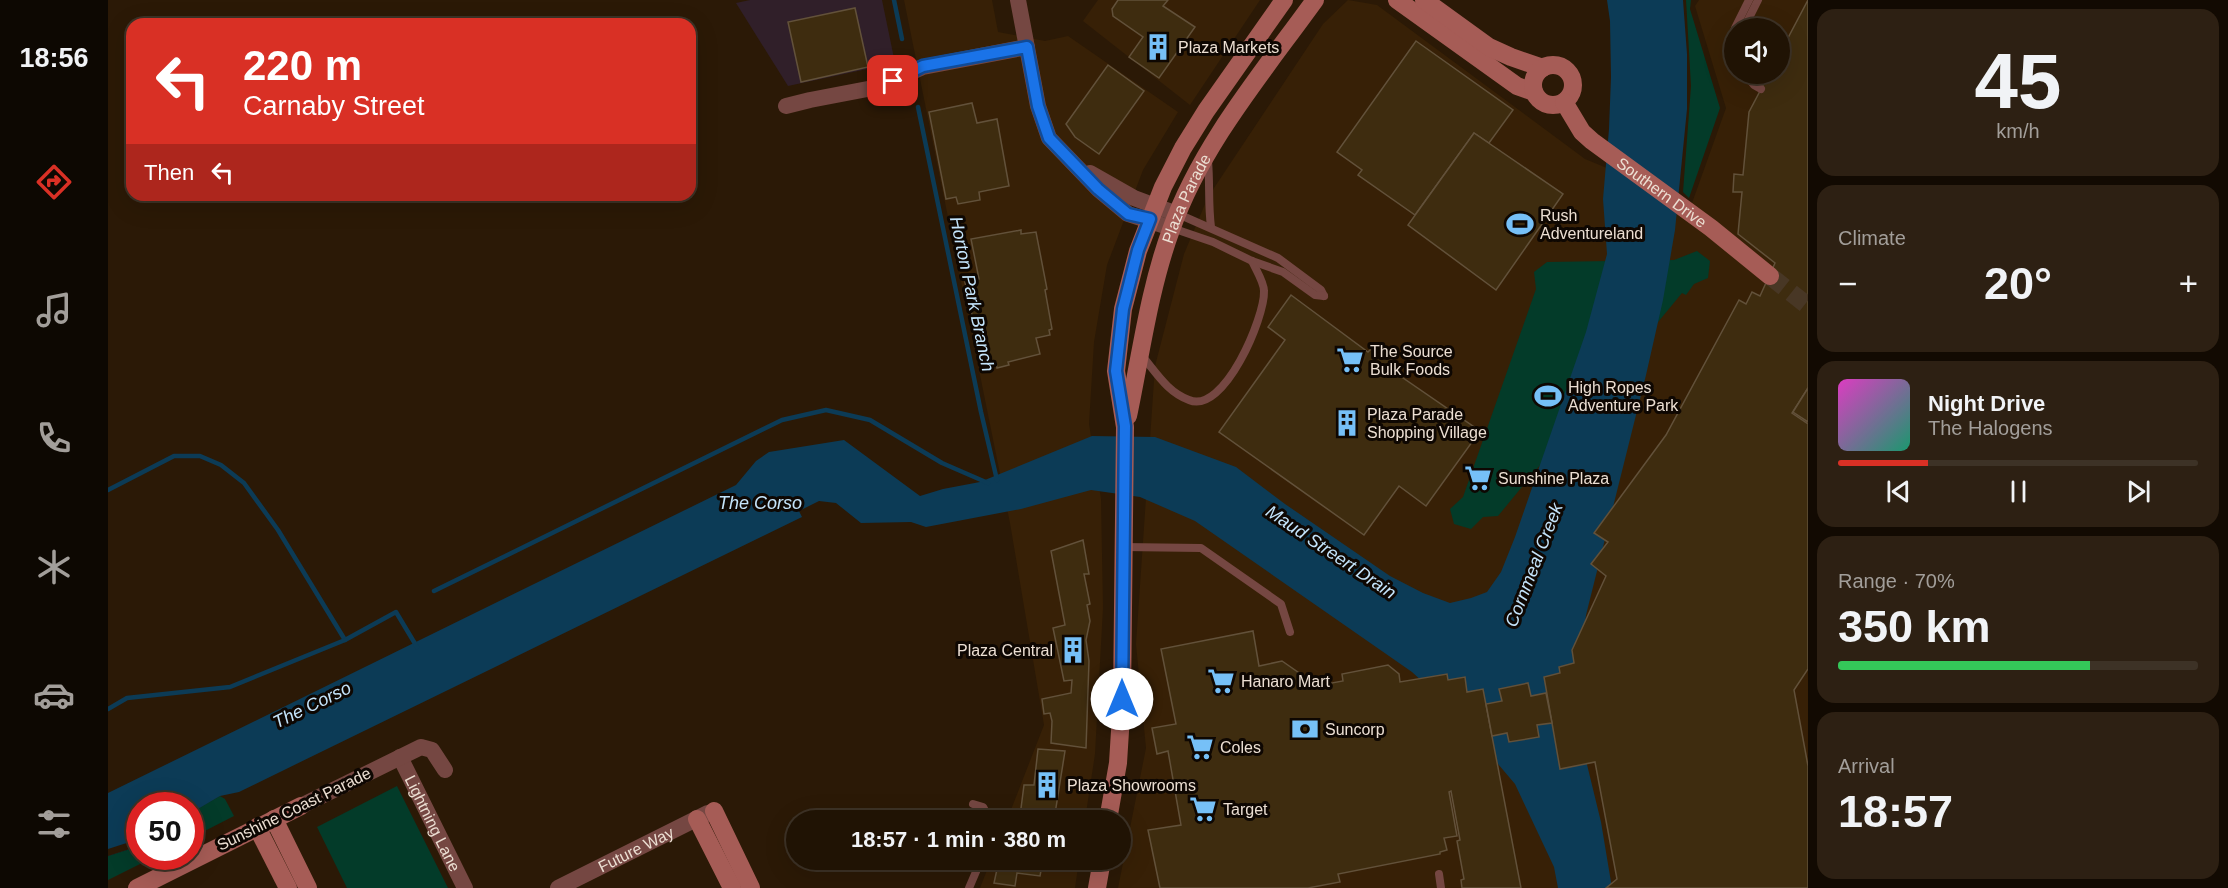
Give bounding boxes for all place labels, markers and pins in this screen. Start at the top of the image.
building icon: Plaza Markets [1143,32,1173,62]
place label: Plaza Markets [1178,39,1279,56]
pin [867,55,918,106]
place label: Rush Adventureland [1540,207,1643,242]
sports icon: Rush Adventureland [1505,209,1535,239]
place label: The Source Bulk Foods [1370,343,1453,378]
supermarket icon: The Source Bulk Foods [1335,345,1365,375]
place label: High Ropes Adventure Park [1568,379,1679,414]
sports icon: High Ropes Adventure Park [1533,381,1563,411]
place label: Plaza Parade Shopping Village [1367,406,1487,441]
building icon: Plaza Parade Shopping Village [1332,408,1362,438]
supermarket icon: Sunshine Plaza [1463,463,1493,493]
place label: Sunshine Plaza [1498,470,1609,487]
building icon: Plaza Central [1058,635,1088,665]
place label: Plaza Central [957,642,1053,659]
supermarket icon: Hanaro Mart [1206,666,1236,696]
place label: Hanaro Mart [1241,673,1330,690]
bank icon: Suncorp [1290,714,1320,744]
place label: Suncorp [1325,721,1385,738]
supermarket icon: Coles [1185,732,1215,762]
place label: Coles [1220,739,1261,756]
building icon: Plaza Showrooms [1032,770,1062,800]
place label: Plaza Showrooms [1067,777,1196,794]
supermarket icon: Target [1188,794,1218,824]
place label: Target [1223,801,1268,818]

